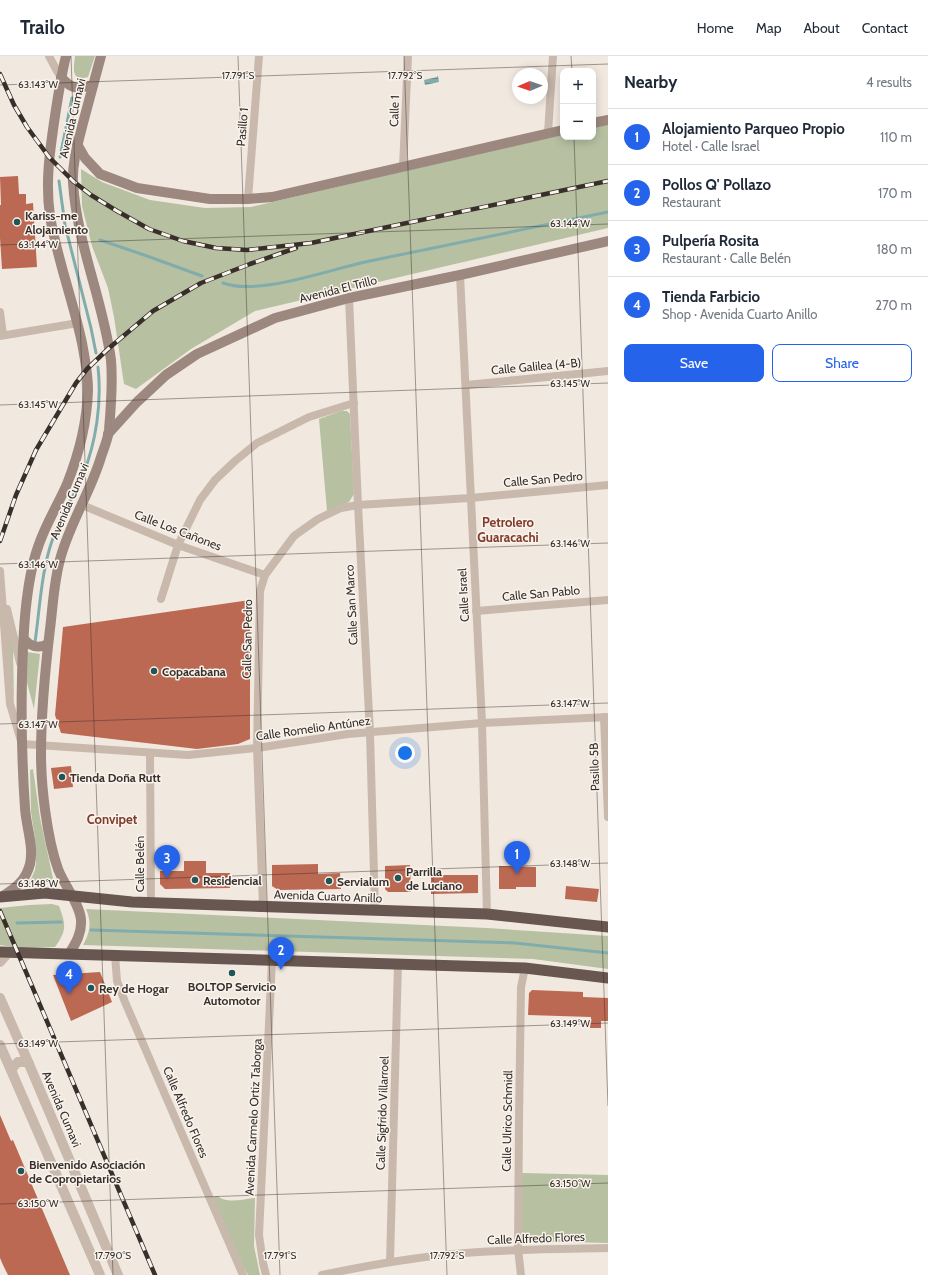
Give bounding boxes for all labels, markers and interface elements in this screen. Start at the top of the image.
text: Trailo [20,16,65,39]
text: Home [697,19,734,37]
text: Map [756,19,781,37]
text: About [803,19,840,37]
text: Contact [862,19,908,37]
north arrow [512,68,548,104]
map controls [560,68,596,140]
button: + [560,68,596,104]
text: 17.791°S [222,69,255,82]
text: 17.792°S [388,69,422,82]
text: Nearby [624,72,677,92]
text: 4 results [866,74,912,90]
street label: Avenida Cumavi [56,77,88,159]
text: 63.143°W [18,78,58,91]
street label: Calle 1 [386,95,402,127]
button: − [560,104,596,140]
street label: Pasillo 1 [233,107,251,147]
text: Alojamiento Parqueo Propio [662,120,845,138]
text: 1 [635,129,639,145]
text: 110 m [880,129,912,145]
text: Hotel · Calle Israel [662,138,760,154]
text: Pollos Q' Pollazo [662,176,771,194]
text: 2 [634,185,640,201]
text: 170 m [878,185,912,201]
text: Restaurant [662,194,721,210]
place label: Kariss-me Alojamiento [25,208,88,237]
marker: Kariss-me Alojamiento [12,217,22,227]
text: 63.144°W [550,217,591,230]
text: Pulpería Rosita [662,232,759,250]
text: 63.144°W [18,238,59,251]
text: 3 [633,241,641,257]
text: 180 m [876,241,912,257]
text: Restaurant · Calle Belén [662,250,791,266]
street label: Avenida El Trillo [298,272,379,306]
text: Tienda Farbicio [662,288,760,306]
text: 4 [633,297,641,313]
text: 270 m [875,297,912,313]
text: Shop · Avenida Cuarto Anillo [662,306,817,322]
button: Save [624,344,764,382]
button: Share [772,344,912,382]
street label: Calle Galilea (4-B) [490,355,582,377]
text: 63.145°W [550,377,590,390]
text: 63.145°W [18,398,58,411]
street label: Avenida Cumavi [46,461,92,541]
street label: Calle San Pedro [503,468,584,490]
street label: Calle Los Cañones [132,507,224,554]
district label: Petrolero Guaracachi [477,514,539,545]
text: 63.146°W [550,537,591,550]
text: 63.146°W [18,558,59,571]
street label: Calle San Marco [341,564,361,646]
street label: Calle Israel [454,568,472,622]
street label: Calle San Pablo [501,582,581,604]
street label: Calle San Pedro [239,599,255,679]
place label: Copacabana [162,664,226,679]
marker: Copacabana [149,666,159,676]
text: 63.147°W [550,697,590,710]
street label: Calle Romelio Antúnez [255,712,372,743]
text: 63.147°W [18,718,58,731]
street label: Pasillo 5B [586,742,602,792]
your location [395,743,415,763]
place label: Tienda Doña Rutt [70,770,161,785]
marker: Tienda Doña Rutt [57,772,67,782]
district label: Convipet [87,811,138,827]
street label: Calle Belén [132,835,147,892]
pin: 1 [504,841,530,874]
pin: 3 [154,845,180,878]
text: 63.148°W [550,857,591,870]
place label: Parrilla de Luciano [406,864,462,893]
place label: Residencial [203,873,262,888]
marker: Parrilla de Luciano [393,873,403,883]
place label: Servialum [337,874,389,889]
marker: Residencial [190,875,200,885]
marker: Servialum [324,876,334,886]
text: 63.148°W [18,877,59,890]
street label: Avenida Cuarto Anillo [274,887,383,905]
pin: 2 [268,937,294,970]
pin: 4 [56,961,82,994]
marker: BOLTOP Servicio Automotor [227,968,237,978]
place label: BOLTOP Servicio Automotor [188,979,276,1008]
place label: Rey de Hogar [99,981,169,996]
marker: Rey de Hogar [86,983,96,993]
text: 63.149°W [550,1017,591,1030]
text: 63.149°W [18,1037,59,1050]
street label: Avenida Carmelo Ortiz Taborga [241,1038,265,1196]
street label: Calle Sigfrido Villarroel [373,1056,391,1170]
street label: Calle Alfredo Flores [160,1064,212,1160]
street label: Avenida Cumavi [39,1069,85,1149]
street label: Calle Ulrico Schmidl [499,1070,515,1172]
place label: Bienvenido Asociación de Copropietarios [29,1157,145,1186]
marker: Bienvenido Asociación de Copropietarios [16,1166,26,1176]
text: 63.150°W [549,1177,591,1190]
text: 63.150°W [17,1197,59,1210]
street label: Calle Alfredo Flores [487,1229,585,1247]
text: 17.790°S [95,1249,131,1262]
text: 17.791°S [264,1249,297,1262]
text: 17.792°S [430,1249,464,1262]

